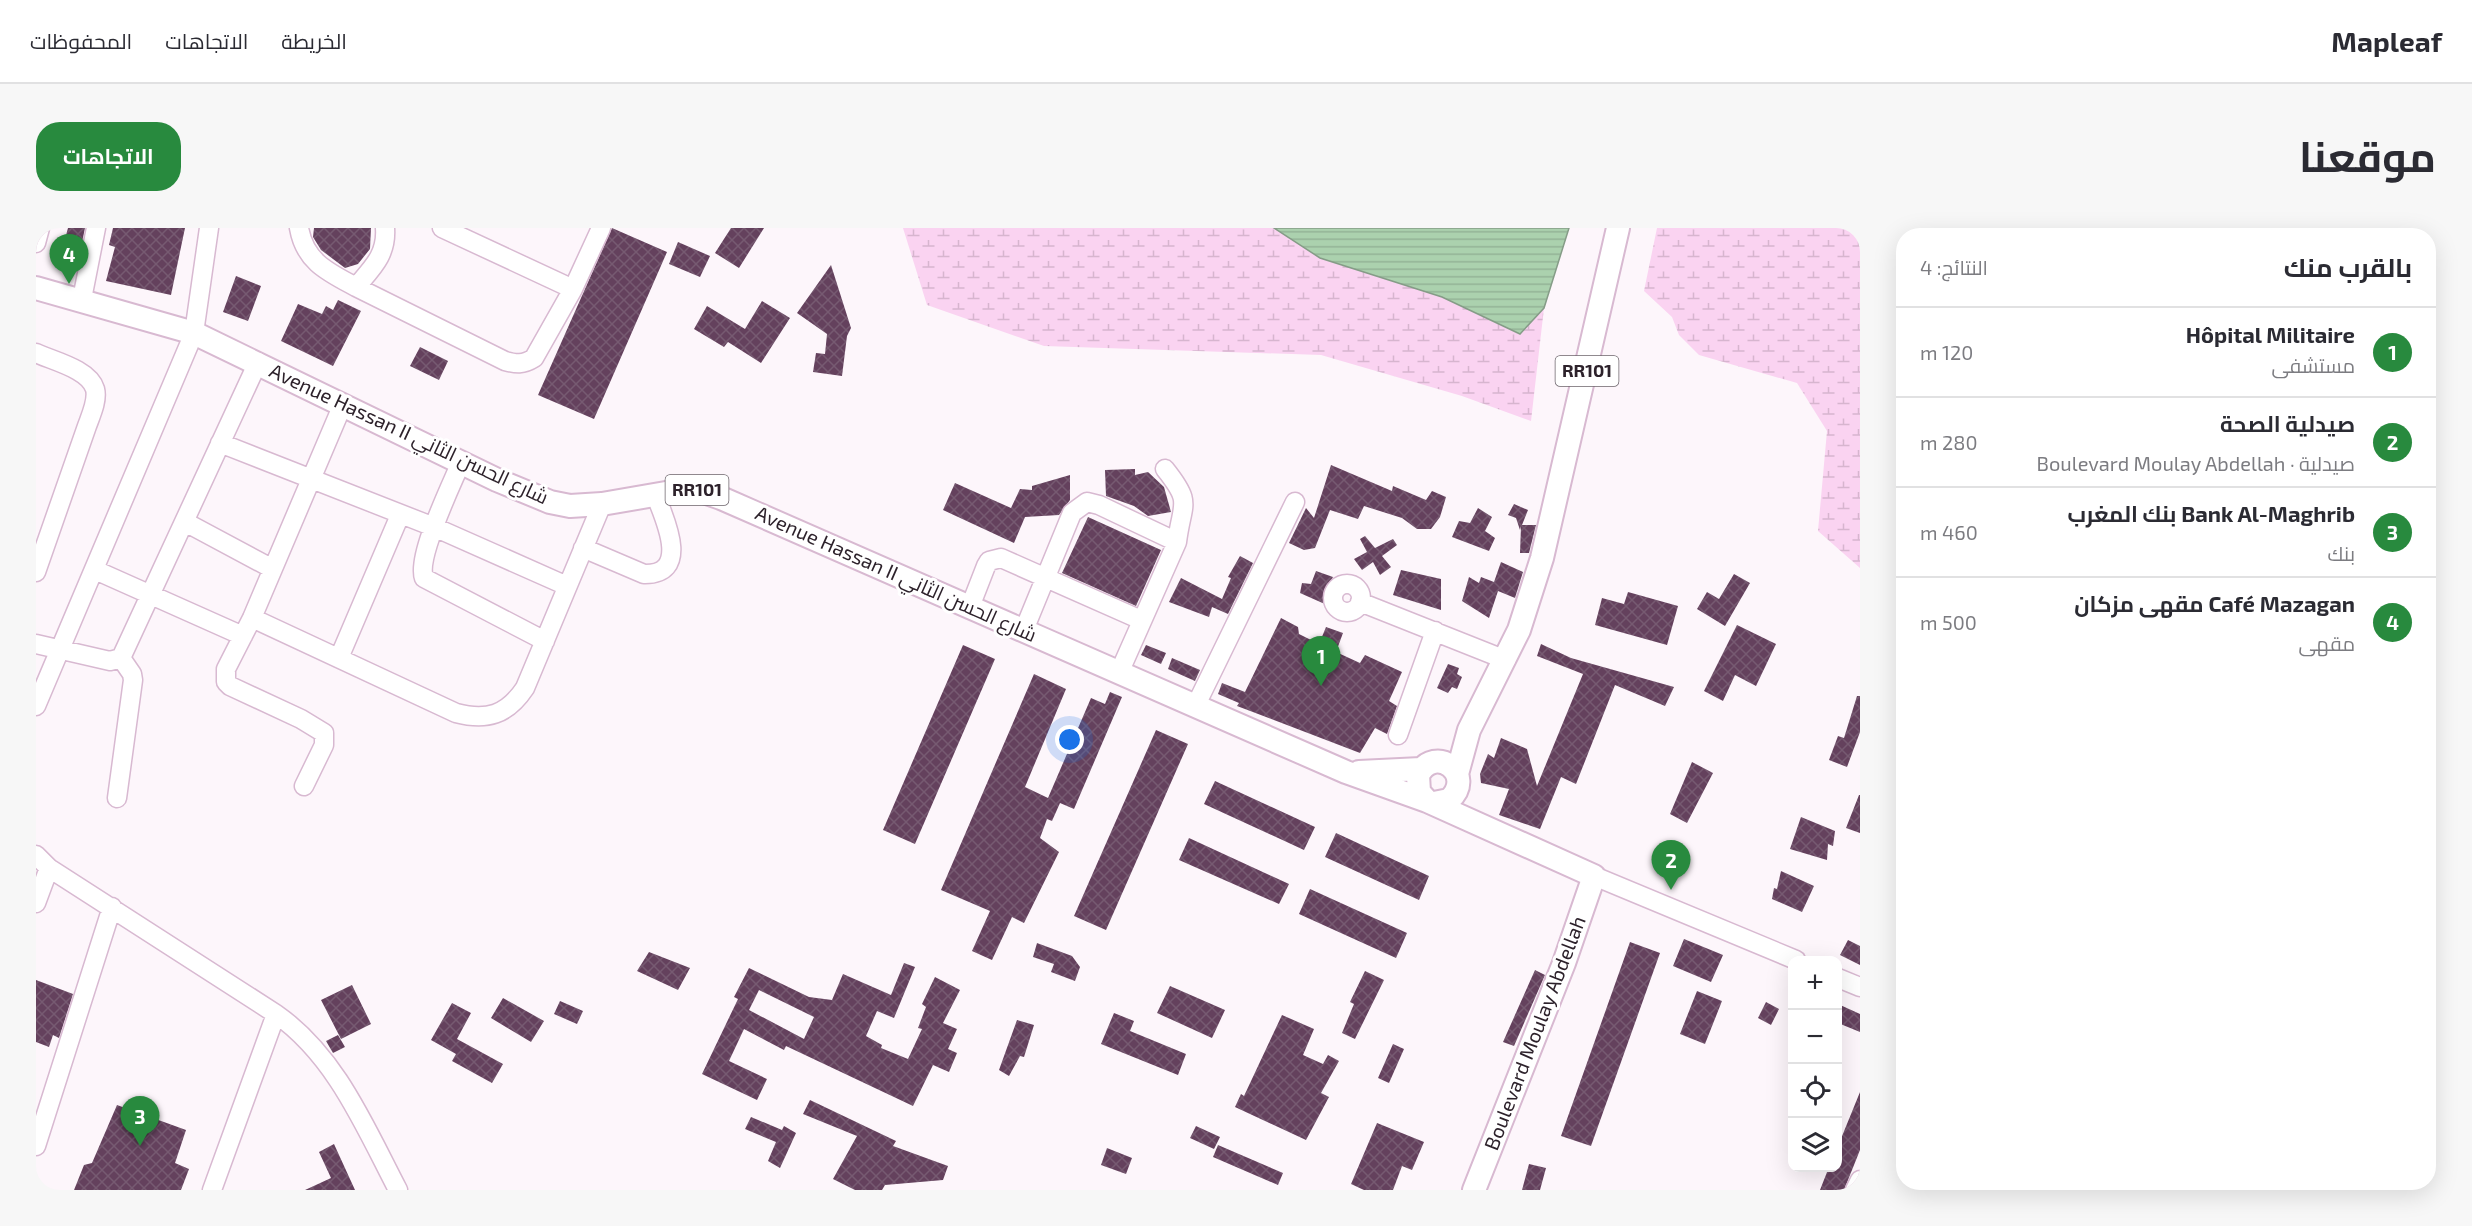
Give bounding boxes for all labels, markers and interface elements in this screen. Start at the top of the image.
text: Mapleaf [2331,24,2442,58]
text: المحفوظات [30,28,132,53]
text: الاتجاهات [165,28,248,53]
text: الخريطة [281,28,347,53]
button: الاتجاهات [36,122,181,191]
text: موقعنا [2299,130,2436,180]
pin: 4 [50,235,88,284]
text: بالقرب منك [2284,251,2412,282]
text: النتائج: 4 [1920,255,1988,279]
text: Hôpital Militaire [2186,321,2355,347]
text: 120 m [1920,340,1973,364]
text: 1 [2388,340,2397,364]
text: مستشفى [2271,353,2355,377]
road number: RR101 [1556,356,1618,386]
street label: Avenue Hassan II شارع الحسن الثاني [264,358,553,513]
text: صيدلية الصحة [2220,410,2355,436]
text: 280 m [1920,430,1977,454]
text: 2 [2387,430,2398,454]
text: صيدلية · Boulevard Moulay Abdellah [2037,451,2355,475]
road number: RR101 [666,475,728,505]
street label: Avenue Hassan II شارع الحسن الثاني [750,500,1041,651]
text: Bank Al-Maghrib بنك المغرب [2068,500,2355,526]
text: 460 m [1920,520,1978,544]
text: 3 [2387,520,2398,544]
text: بنك [2327,541,2355,565]
text: Café Mazagan مقهى مزكان [2074,590,2355,616]
text: 500 m [1920,610,1977,634]
text: 4 [2386,610,2399,634]
text: مقهى [2299,631,2355,655]
pin: 1 [1302,636,1340,686]
your location [1055,725,1084,754]
pin: 2 [1652,840,1690,890]
street label: Boulevard Moulay Abdellah [1478,912,1590,1153]
map controls [1788,956,1842,1172]
button: + [1788,956,1842,1010]
button: − [1788,1010,1842,1064]
button: locate [1788,1064,1842,1118]
pin: 3 [120,1096,160,1146]
button: layers [1788,1118,1842,1172]

